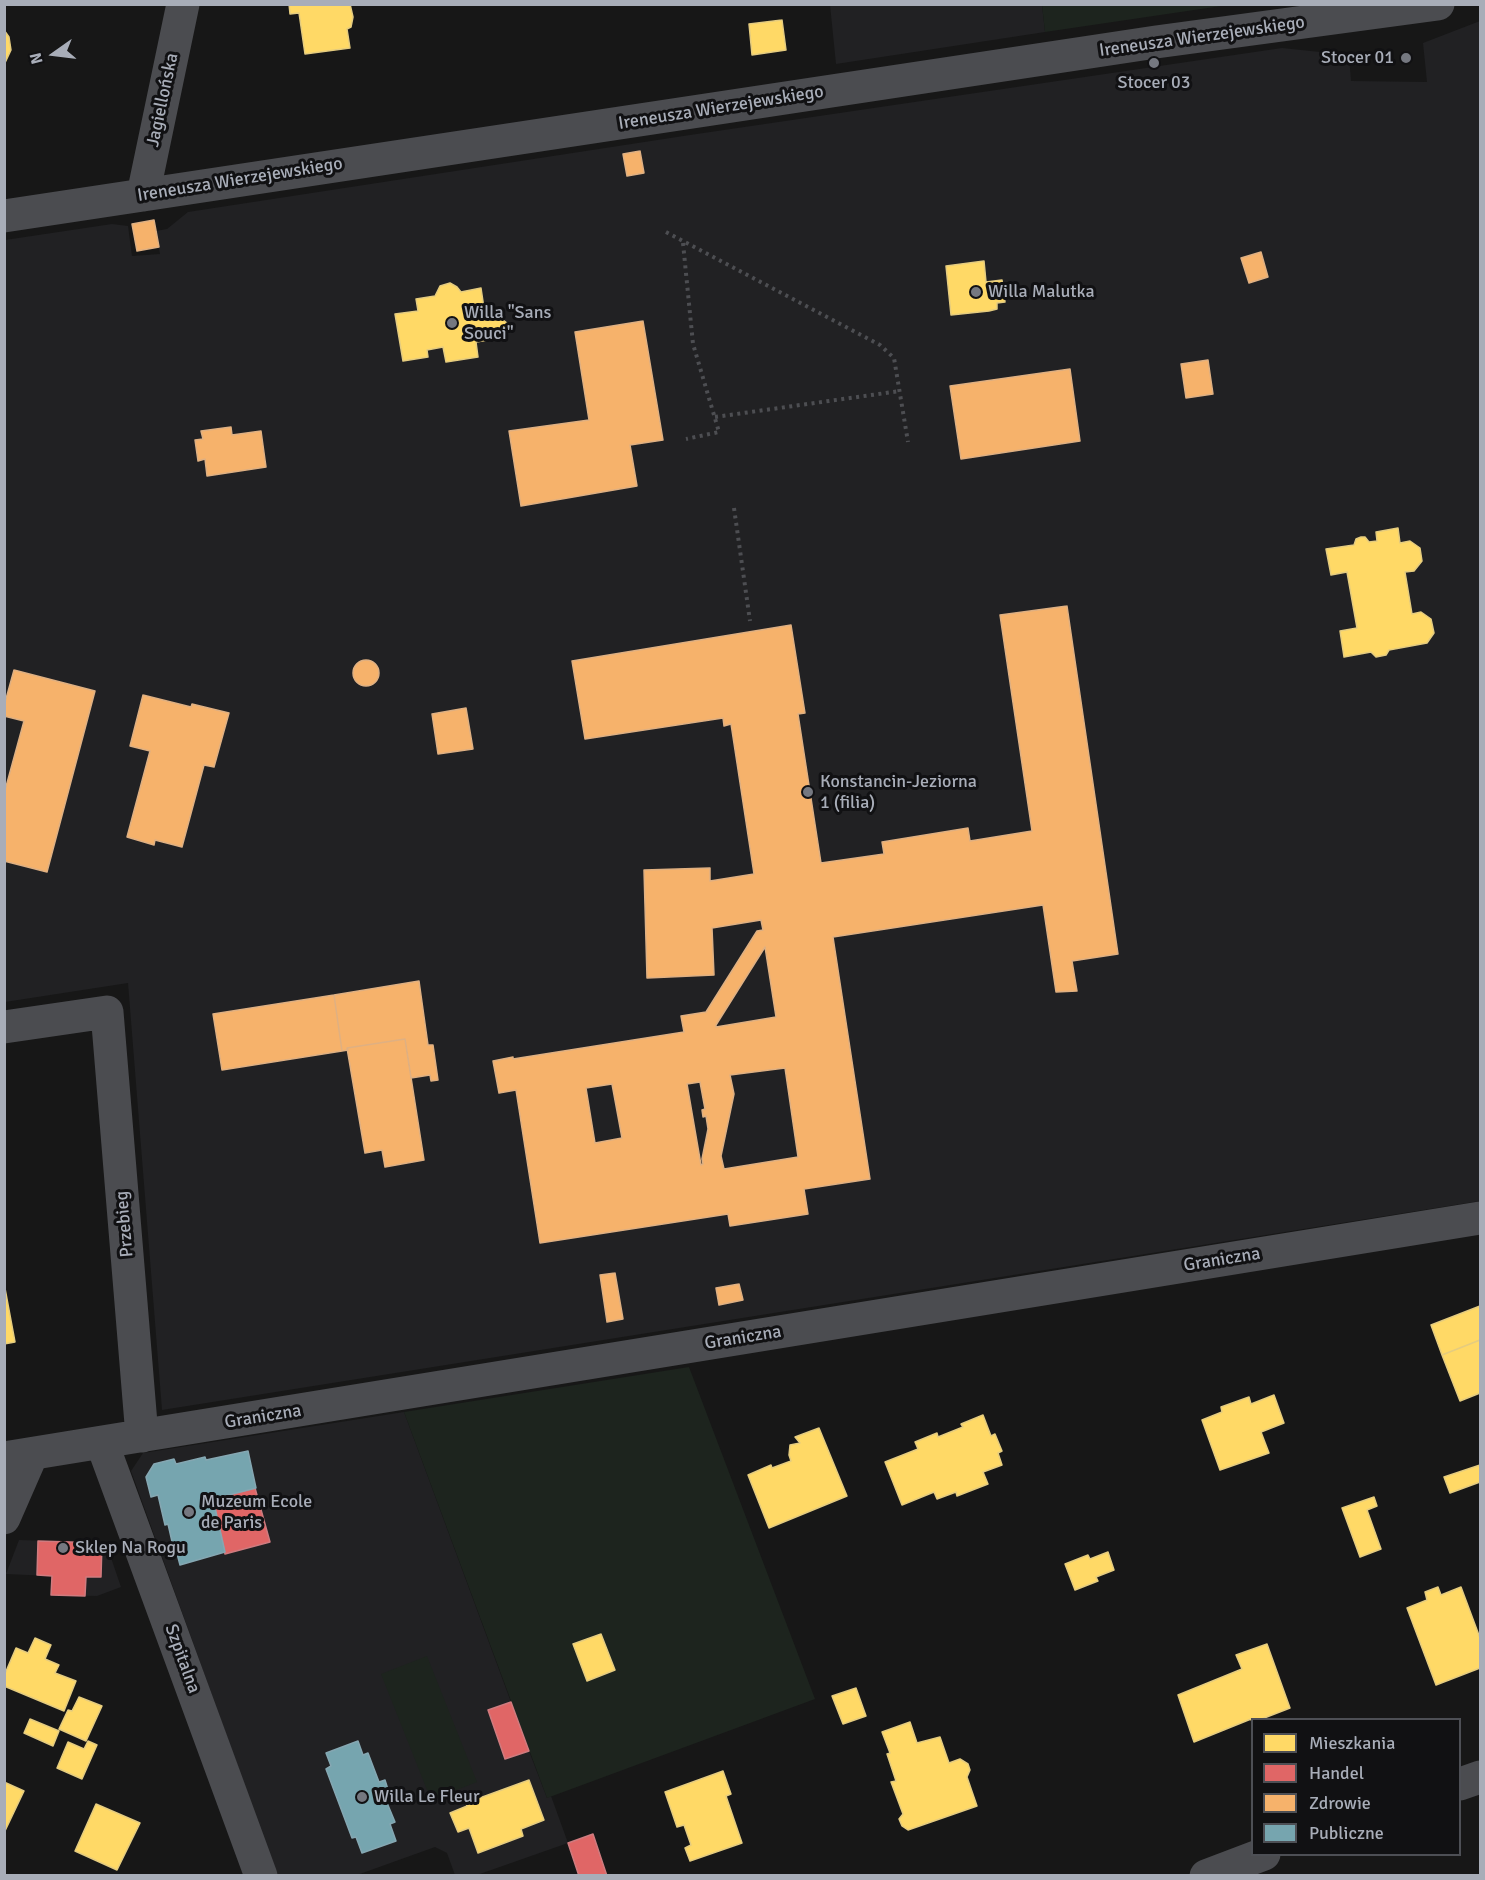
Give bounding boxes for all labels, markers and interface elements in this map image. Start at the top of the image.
street label: Ireneusza Wierzejewskiego [1098,12,1306,62]
north arrow [24,24,84,84]
place label: Stocer 01 [1321,47,1394,69]
text: N [25,51,48,66]
street label: Jagiellońska [143,51,183,149]
marker: Stocer 01 [1399,51,1413,65]
marker: Stocer 03 [1147,56,1161,70]
place label: Stocer 03 [1118,72,1190,94]
street label: Ireneusza Wierzejewskiego [617,81,825,135]
street label: Ireneusza Wierzejewskiego [136,153,344,207]
place label: Willa Malutka [988,281,1095,303]
marker: Willa Malutka [969,285,983,299]
place label: Willa "Sans Souci" [464,302,551,344]
marker: Willa "Sans Souci" [445,316,459,330]
place label: Konstancin-Jeziorna 1 (filia) [820,771,977,814]
marker: Konstancin-Jeziorna 1 (filia) [801,785,815,799]
street label: Przebieg [111,1190,139,1258]
street label: Graniczna [1182,1243,1262,1277]
street label: Graniczna [703,1321,783,1355]
street label: Graniczna [223,1400,303,1434]
place label: Muzeum Ecole de Paris [201,1491,312,1534]
marker: Muzeum Ecole de Paris [182,1505,196,1519]
place label: Sklep Na Rogu [75,1537,186,1559]
marker: Sklep Na Rogu [56,1541,70,1555]
street label: Szpitalna [160,1622,204,1696]
legend [1251,1718,1461,1856]
text: Mieszkania [1309,1732,1395,1754]
text: Handel [1309,1762,1364,1784]
place label: Willa Le Fleur [374,1786,480,1808]
marker: Willa Le Fleur [355,1790,369,1804]
text: Zdrowie [1309,1792,1371,1814]
text: Publiczne [1309,1822,1384,1844]

